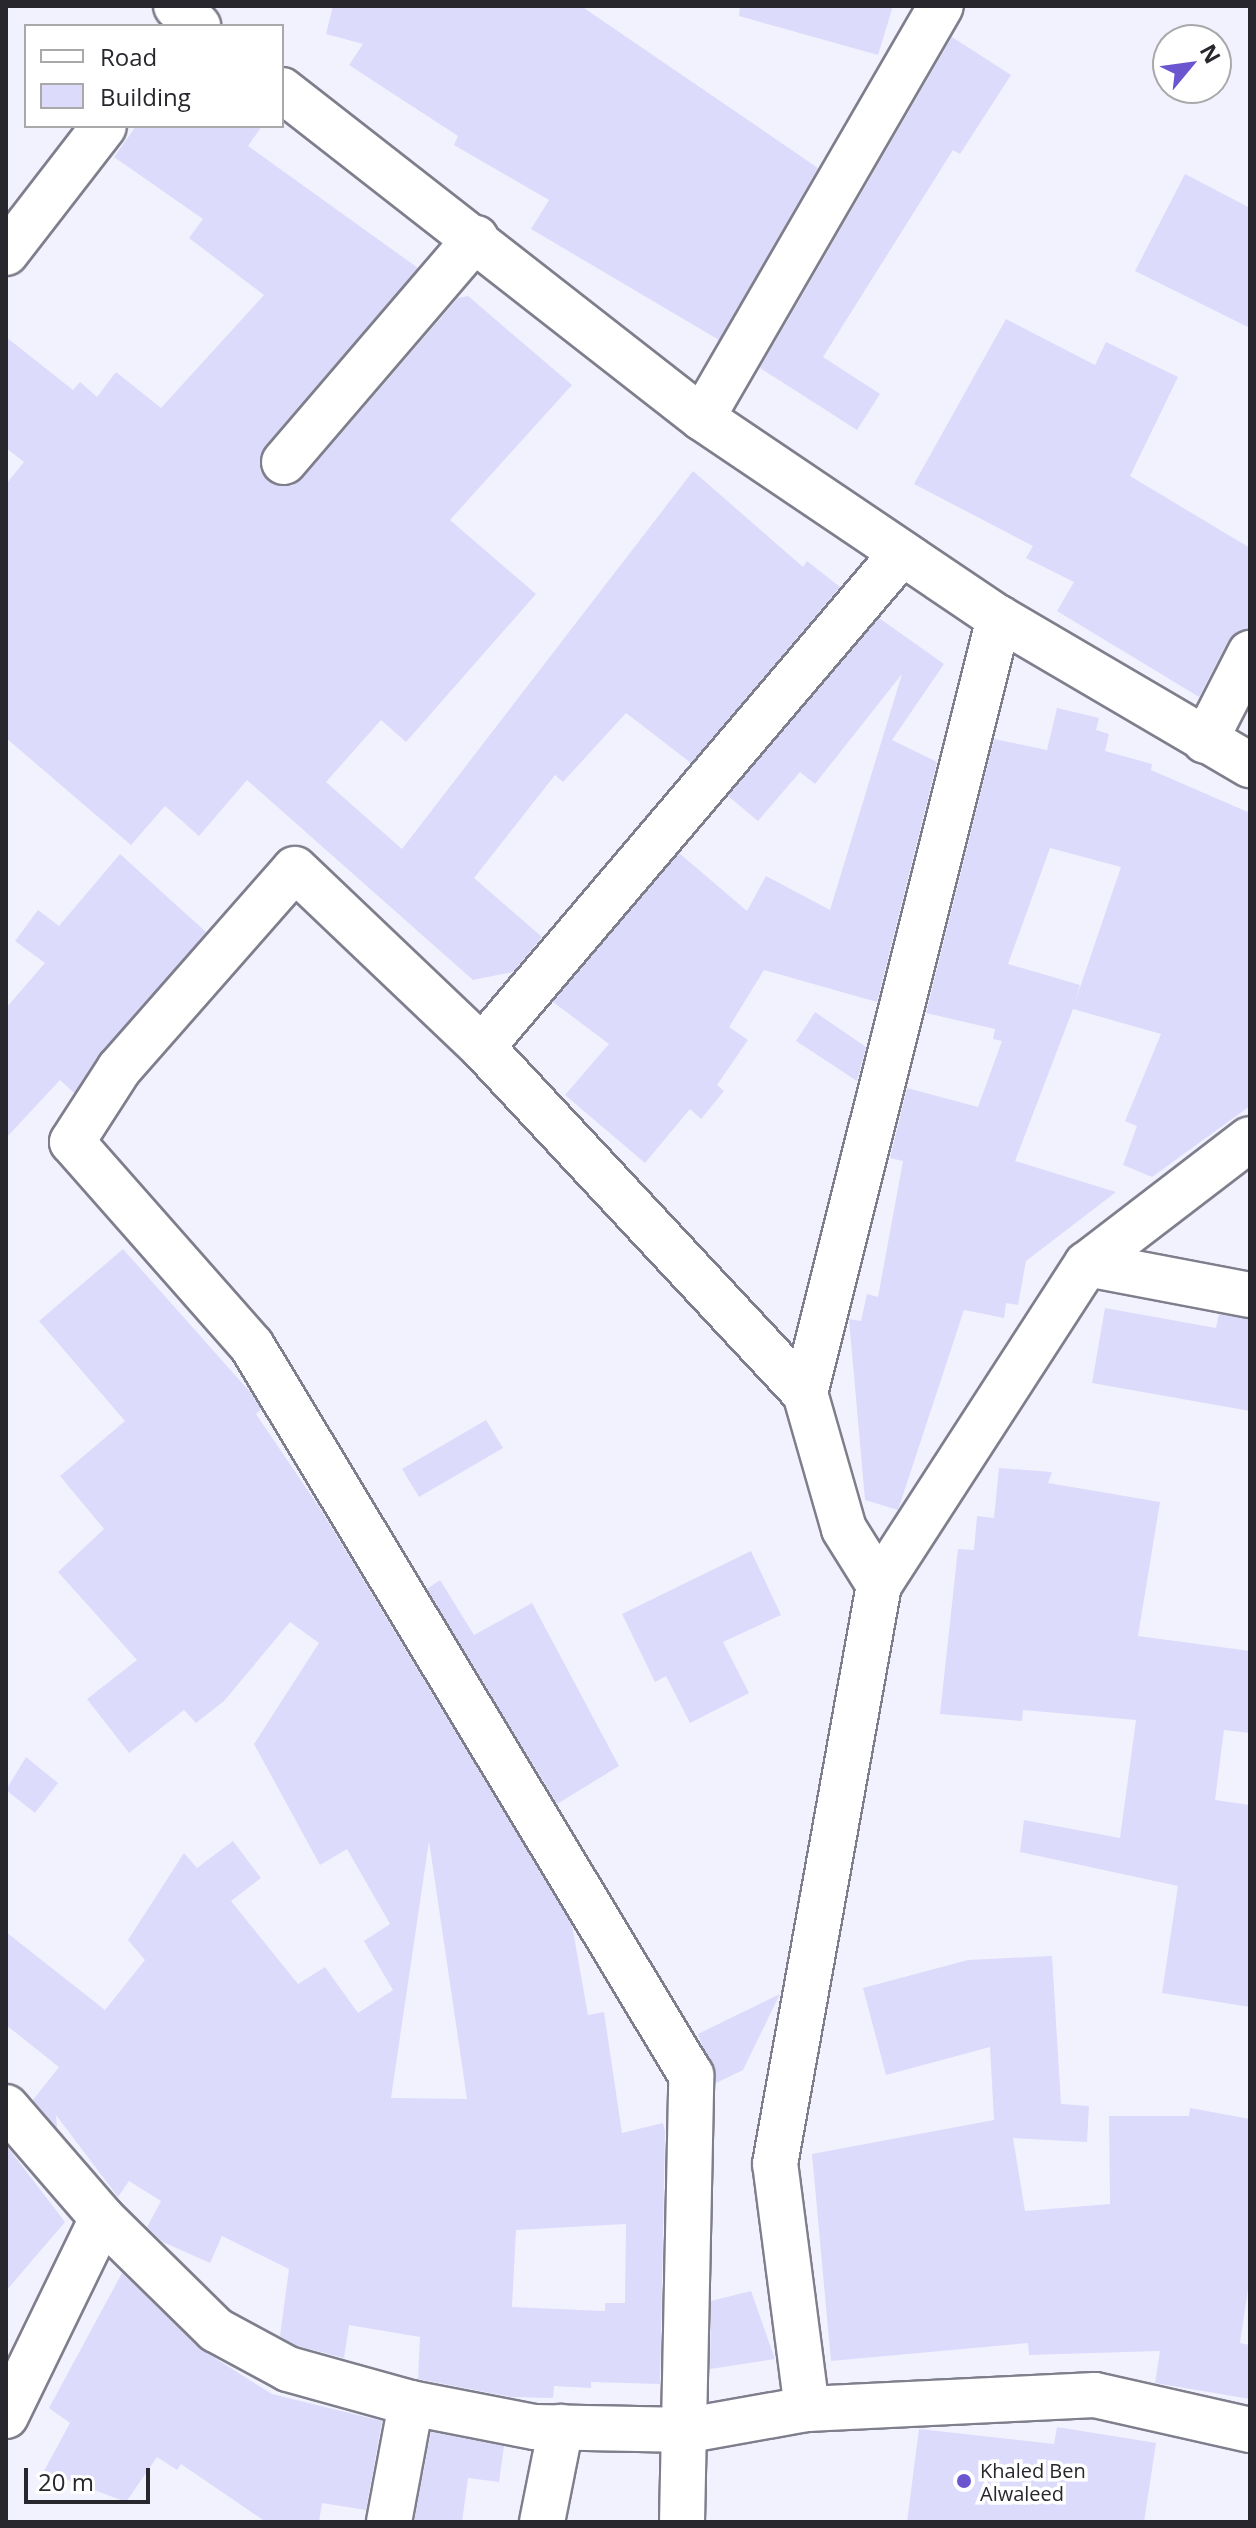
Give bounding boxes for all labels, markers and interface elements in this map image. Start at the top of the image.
legend [24,24,284,128]
north arrow [1152,24,1232,104]
text: N [1194,38,1229,68]
text: Road [100,40,157,73]
text: Building [100,80,191,113]
scale bar [28,2452,154,2502]
place label: Khaled Ben Alwaleed [980,2458,1086,2505]
text: 20 m [38,2465,94,2498]
marker: Khaled Ben Alwaleed [955,2472,973,2490]

